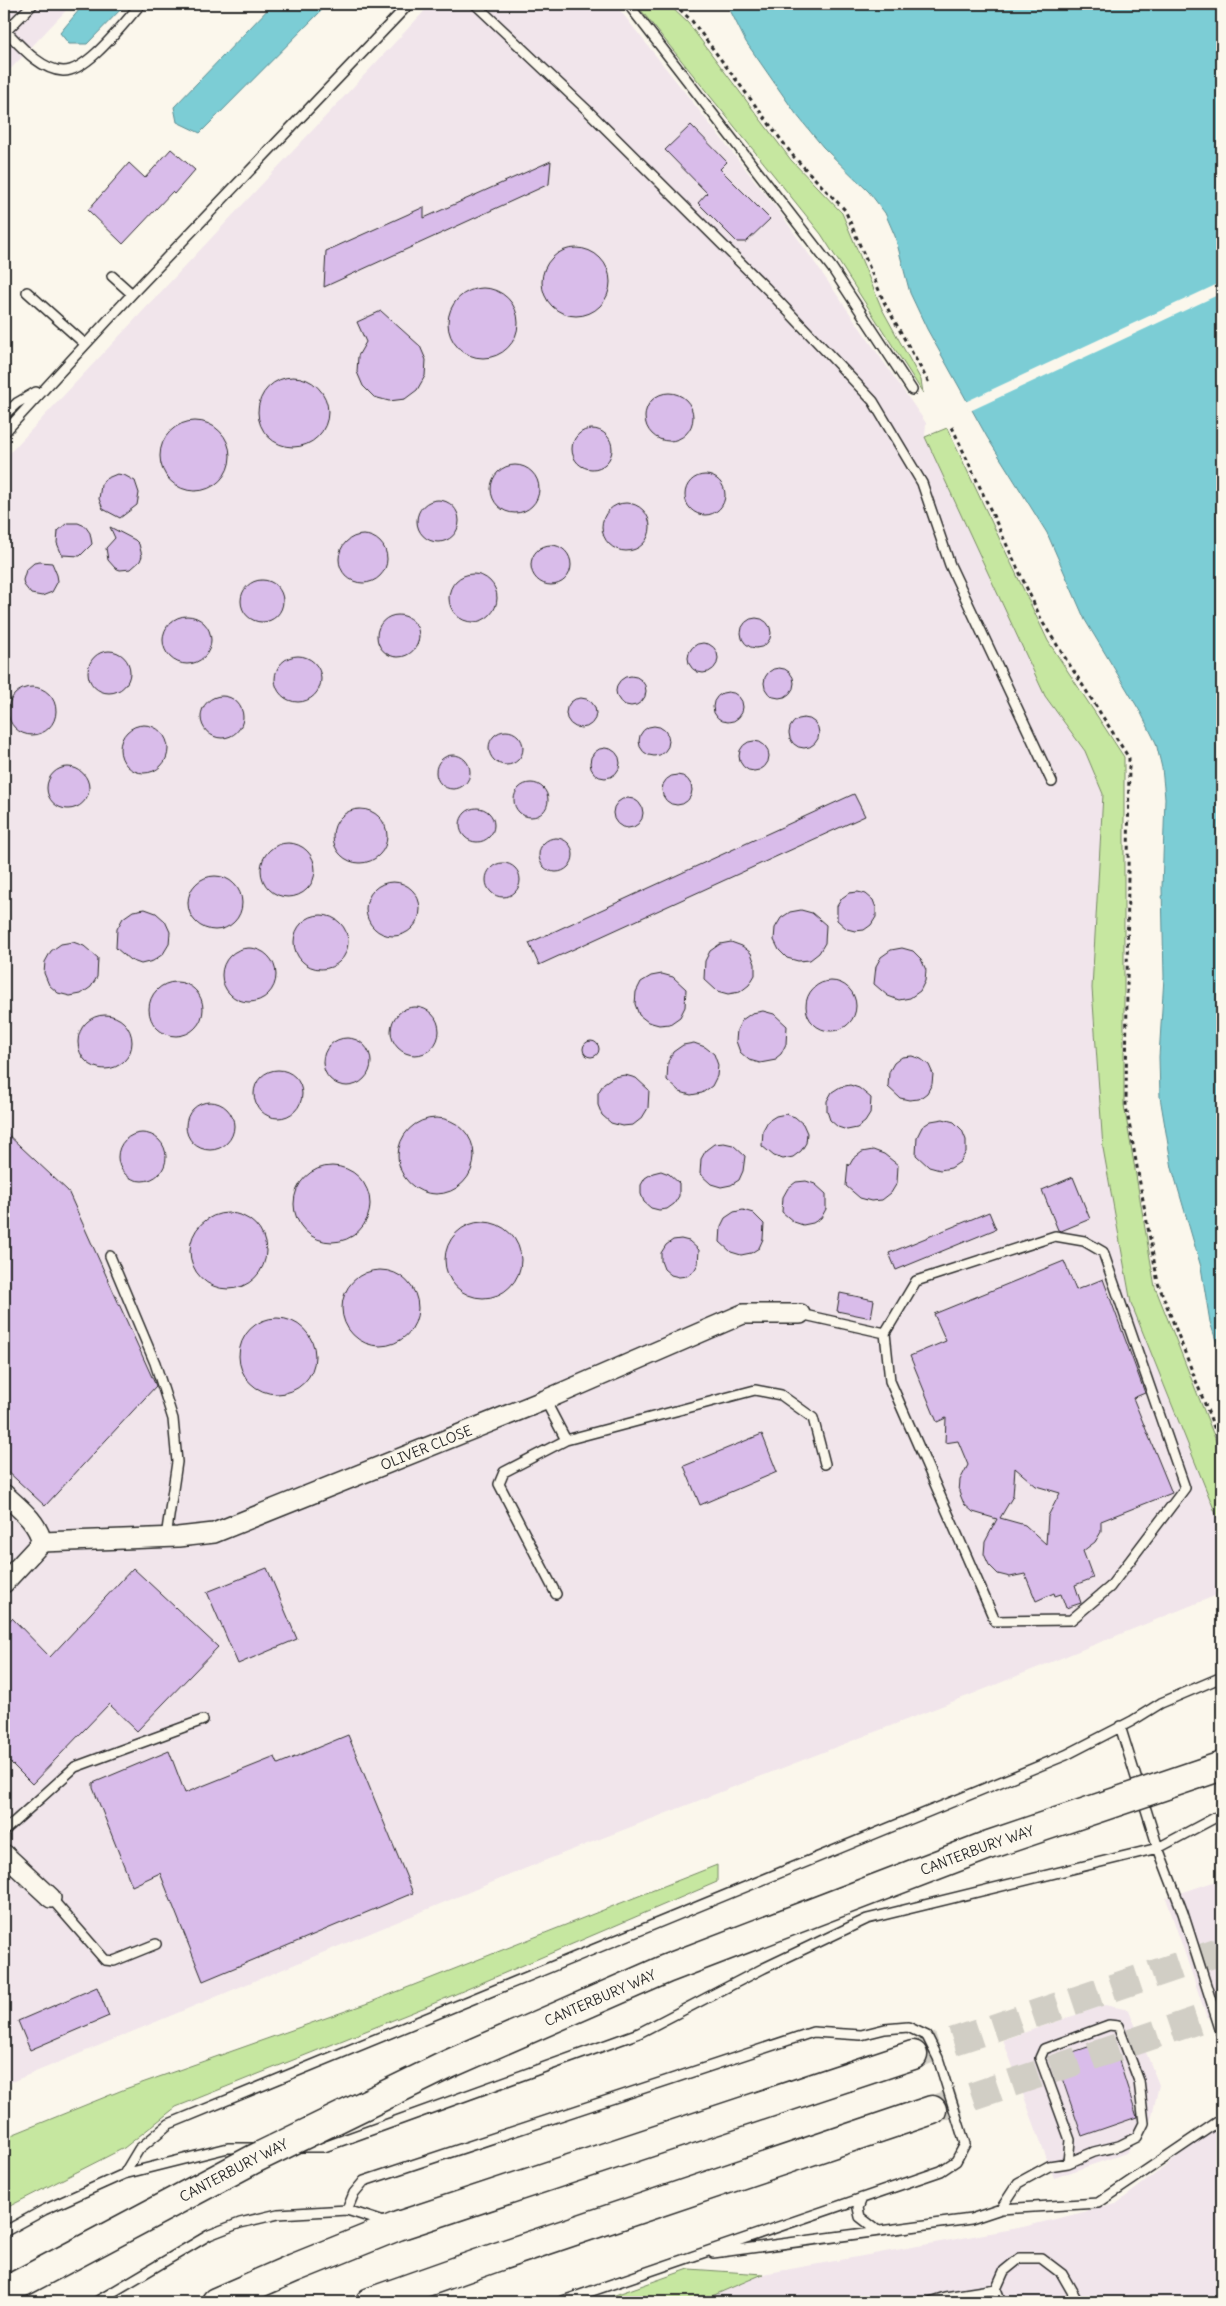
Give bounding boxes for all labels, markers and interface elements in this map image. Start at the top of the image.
street label: OLIVER CLOSE [378,1421,475,1474]
street label: CANTERBURY WAY [918,1821,1036,1879]
street label: CANTERBURY WAY [542,1966,659,2030]
street label: CANTERBURY WAY [177,2135,291,2206]

